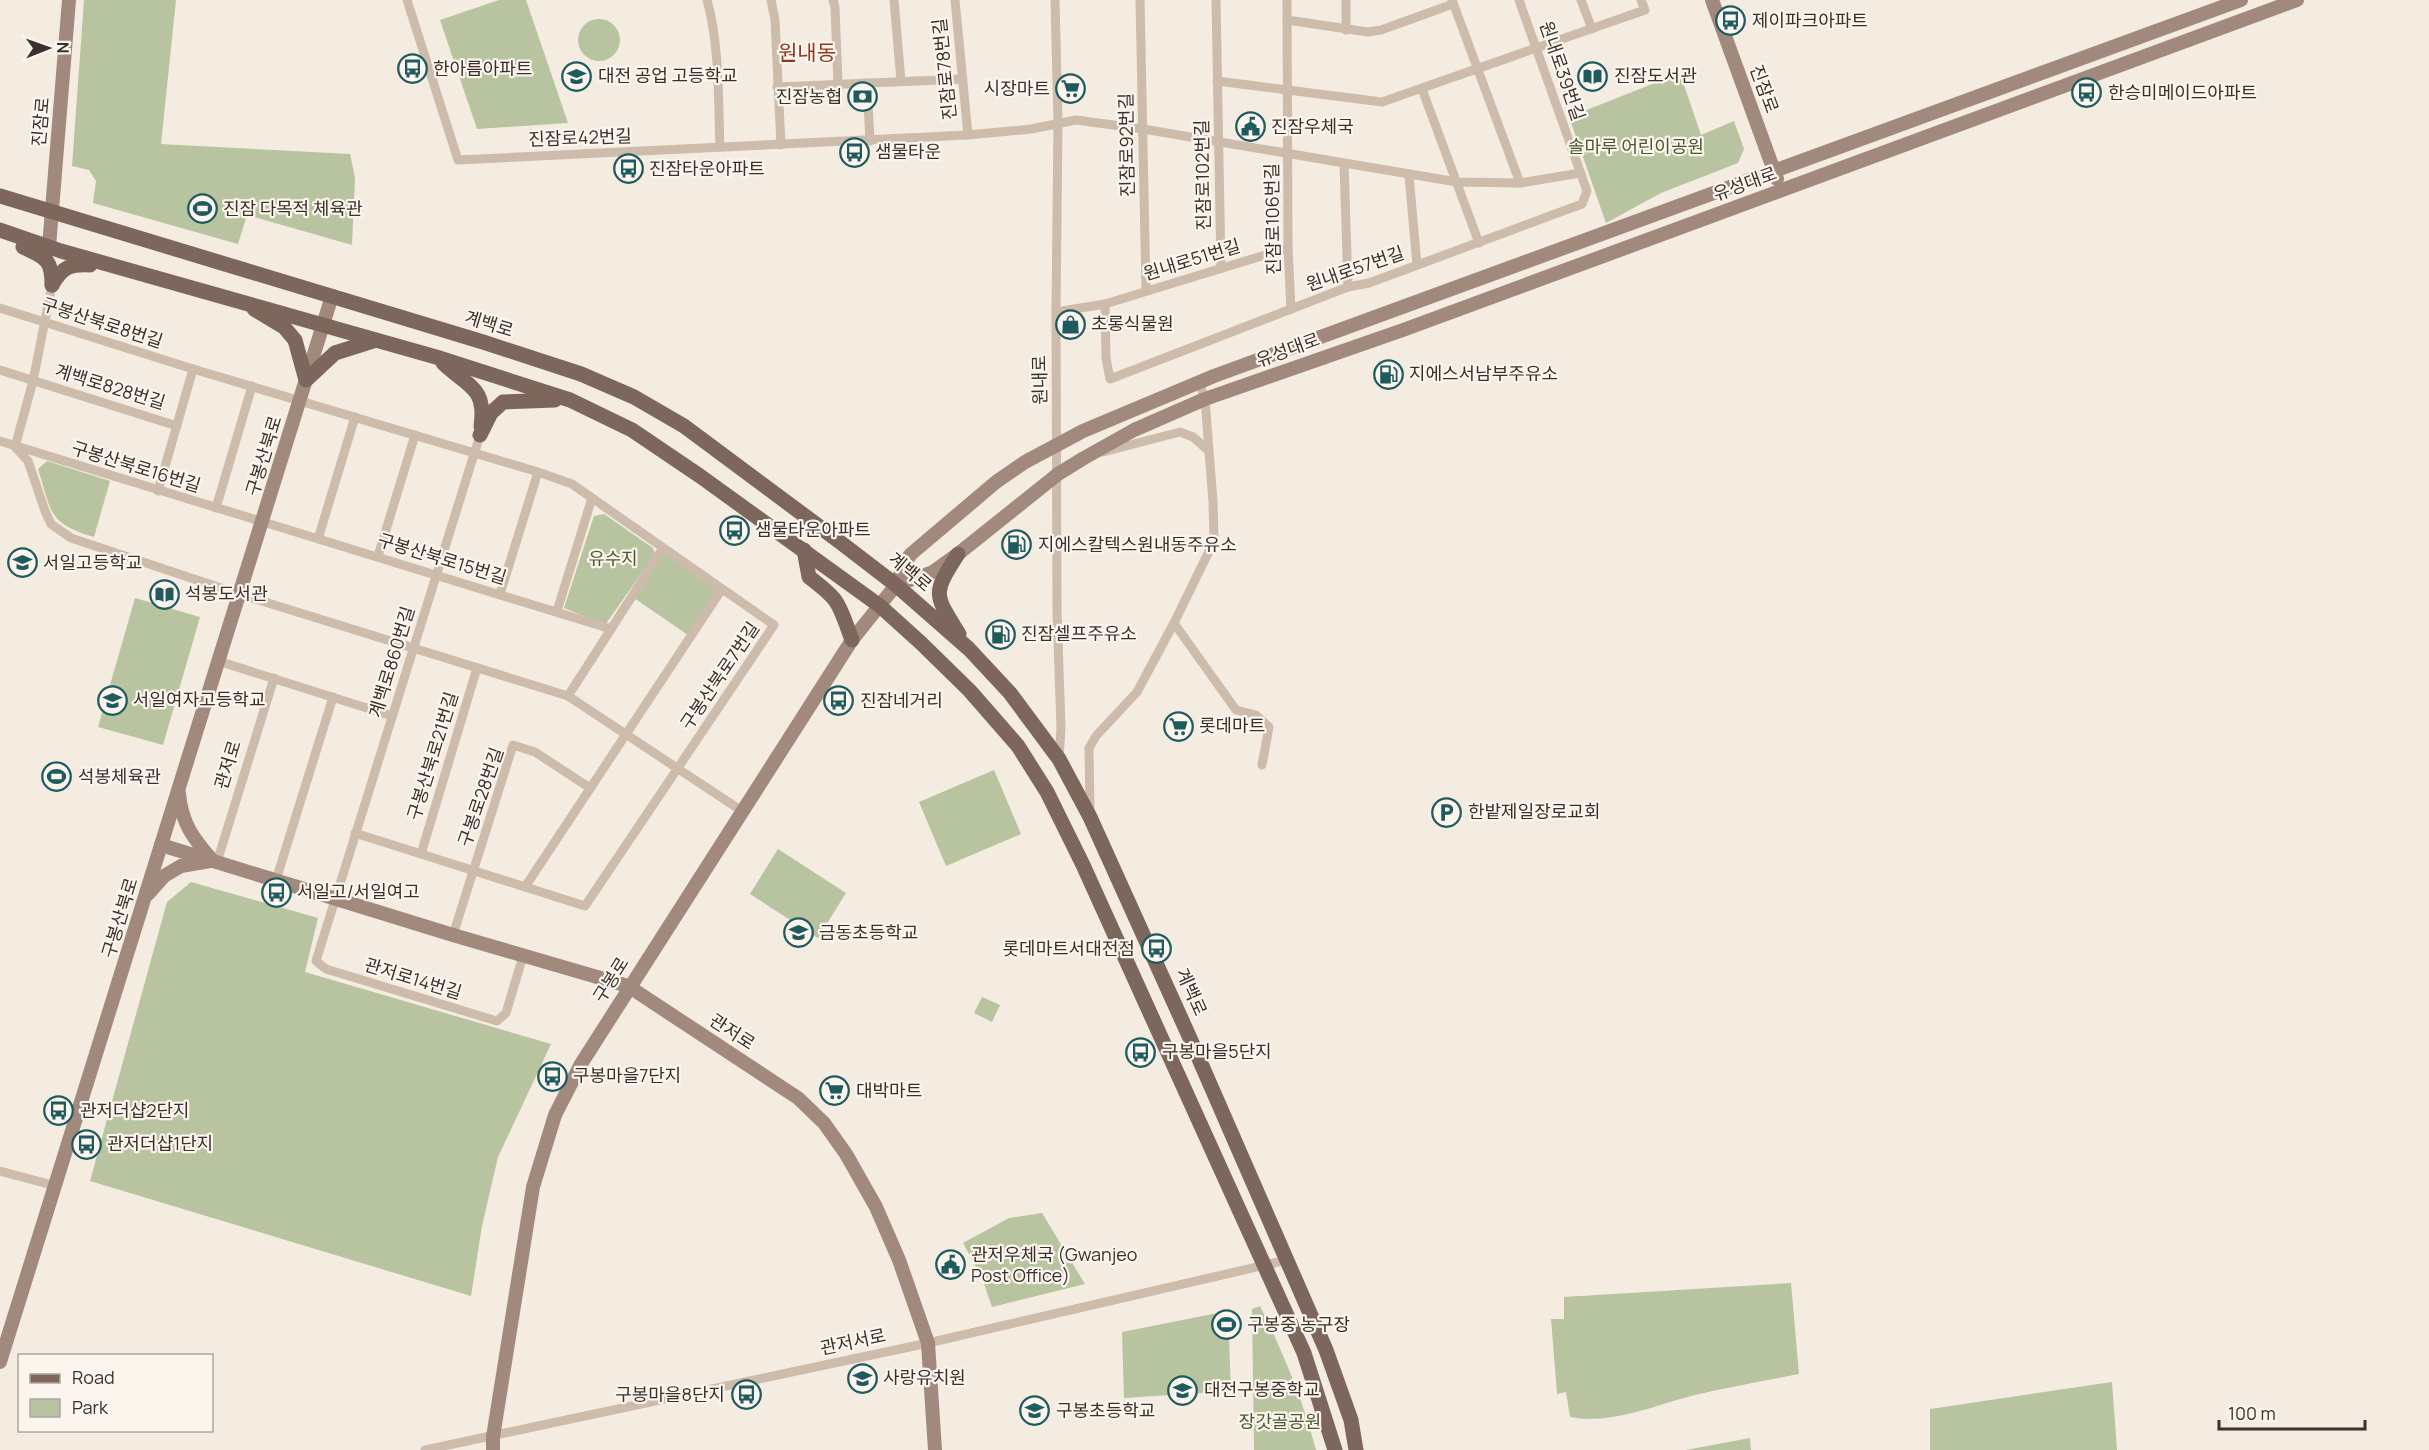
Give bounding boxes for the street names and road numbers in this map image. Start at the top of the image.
street label: 진잠로78번길 [927,17,961,121]
street label: 원내로39번길 [1535,18,1591,124]
street label: 진잠로 [1745,61,1785,116]
street label: 진잠로92번길 [1113,93,1139,197]
street label: 진잠로 [26,96,54,148]
street label: 진잠로102번길 [1189,119,1215,231]
street label: 진잠로42번길 [528,123,632,151]
street label: 유성대로 [1709,160,1780,206]
street label: 진잠로106번길 [1259,163,1285,275]
street label: 원내로51번길 [1140,233,1243,285]
street label: 원내로57번길 [1302,240,1407,296]
street label: 구봉산북로8번길 [39,291,166,353]
street label: 계백로 [462,304,517,342]
street label: 유성대로 [1252,326,1323,372]
street label: 원내로 [1027,355,1051,405]
street label: 계백로828번길 [52,358,168,414]
street label: 구봉산북로 [239,413,287,499]
street label: 구봉산북로16번길 [69,435,204,497]
street label: 구봉산북로15번길 [375,527,510,589]
street label: 계백로 [884,546,937,596]
street label: 계백로860번길 [363,603,419,720]
street label: 구봉산북로7번길 [674,617,764,734]
street label: 구봉산북로21번길 [401,689,463,823]
street label: 관저로 [208,737,246,792]
street label: 구봉로28번길 [452,744,508,850]
street label: 구봉산북로 [95,875,143,961]
street label: 관저로14번길 [362,952,465,1004]
street label: 구봉로 [587,952,633,1007]
street label: 계백로 [1171,964,1213,1019]
street label: 관저로 [705,1008,760,1055]
street label: 관저서로 [818,1322,888,1360]

